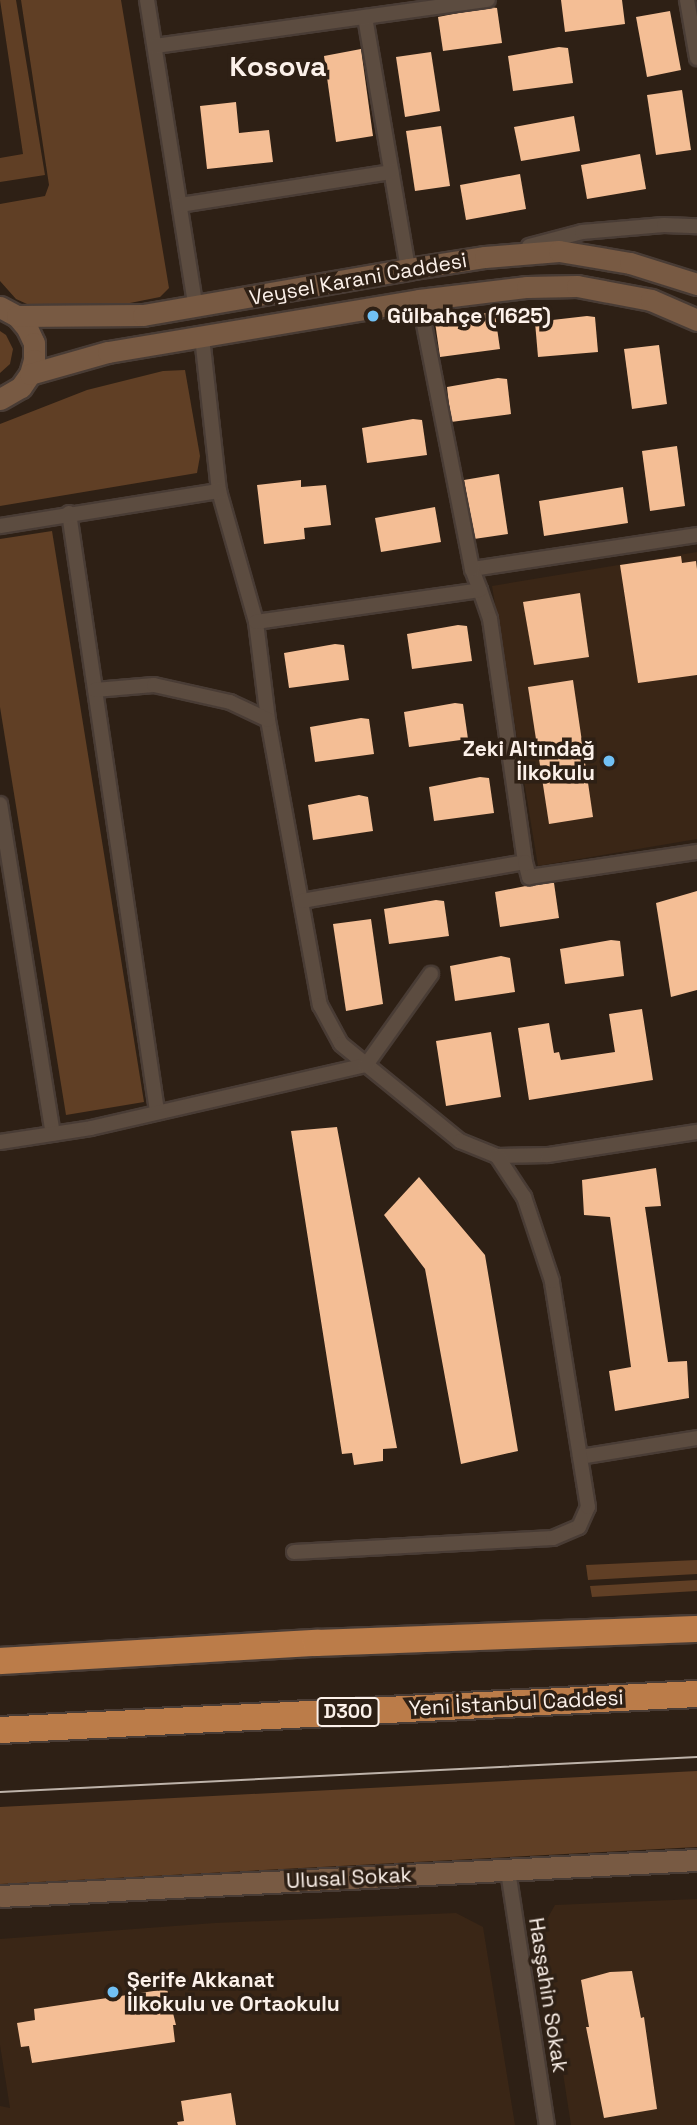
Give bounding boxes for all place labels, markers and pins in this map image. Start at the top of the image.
place label: Gülbahçe (1625) [387,303,551,329]
marker: Gülbahçe (1625) [365,308,381,324]
place label: Zeki Altındağ İlkokulu [462,736,595,786]
marker: Zeki Altındağ İlkokulu [601,753,617,769]
place label: Şerife Akkanat İlkokulu ve Ortaokulu [127,1967,340,2017]
marker: Şerife Akkanat İlkokulu ve Ortaokulu [105,1984,121,2000]

